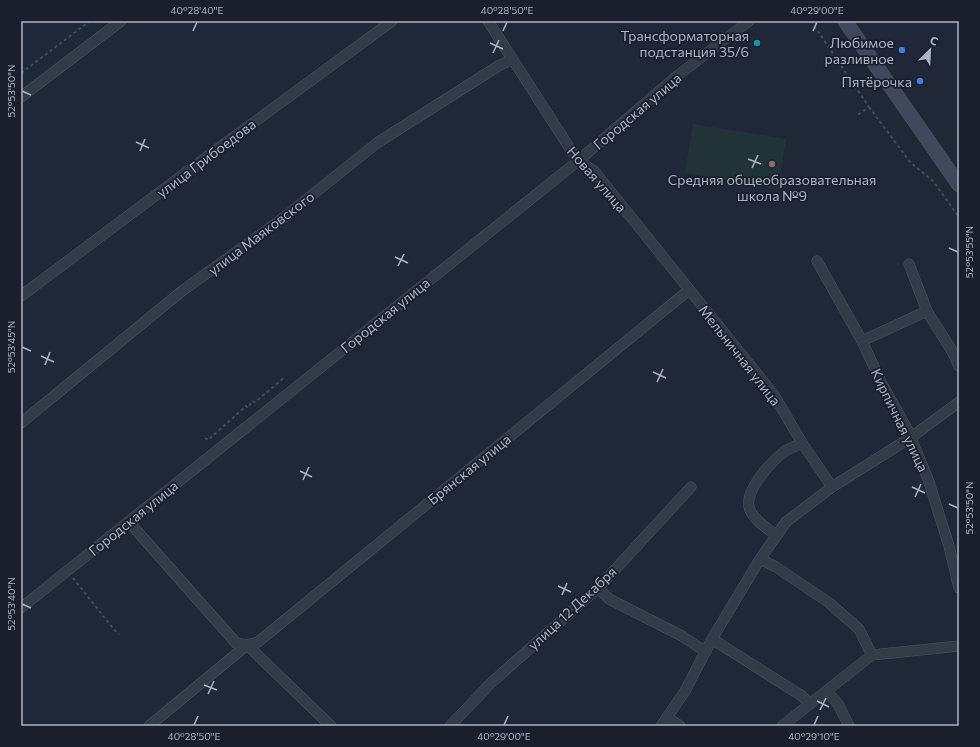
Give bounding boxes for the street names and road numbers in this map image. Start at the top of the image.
street label: Городская улица [589,69,685,153]
street label: улица Грибоедова [153,115,259,201]
street label: Новая улица [564,143,630,215]
street label: улица Маяковского [204,187,318,279]
street label: Городская улица [337,274,433,356]
street label: Мельничная улица [695,301,785,409]
street label: Кирпичная улица [868,366,932,474]
street label: Брянская улица [424,430,514,508]
street label: Городская улица [85,477,181,559]
street label: улица 12 Декабря [524,563,620,653]

